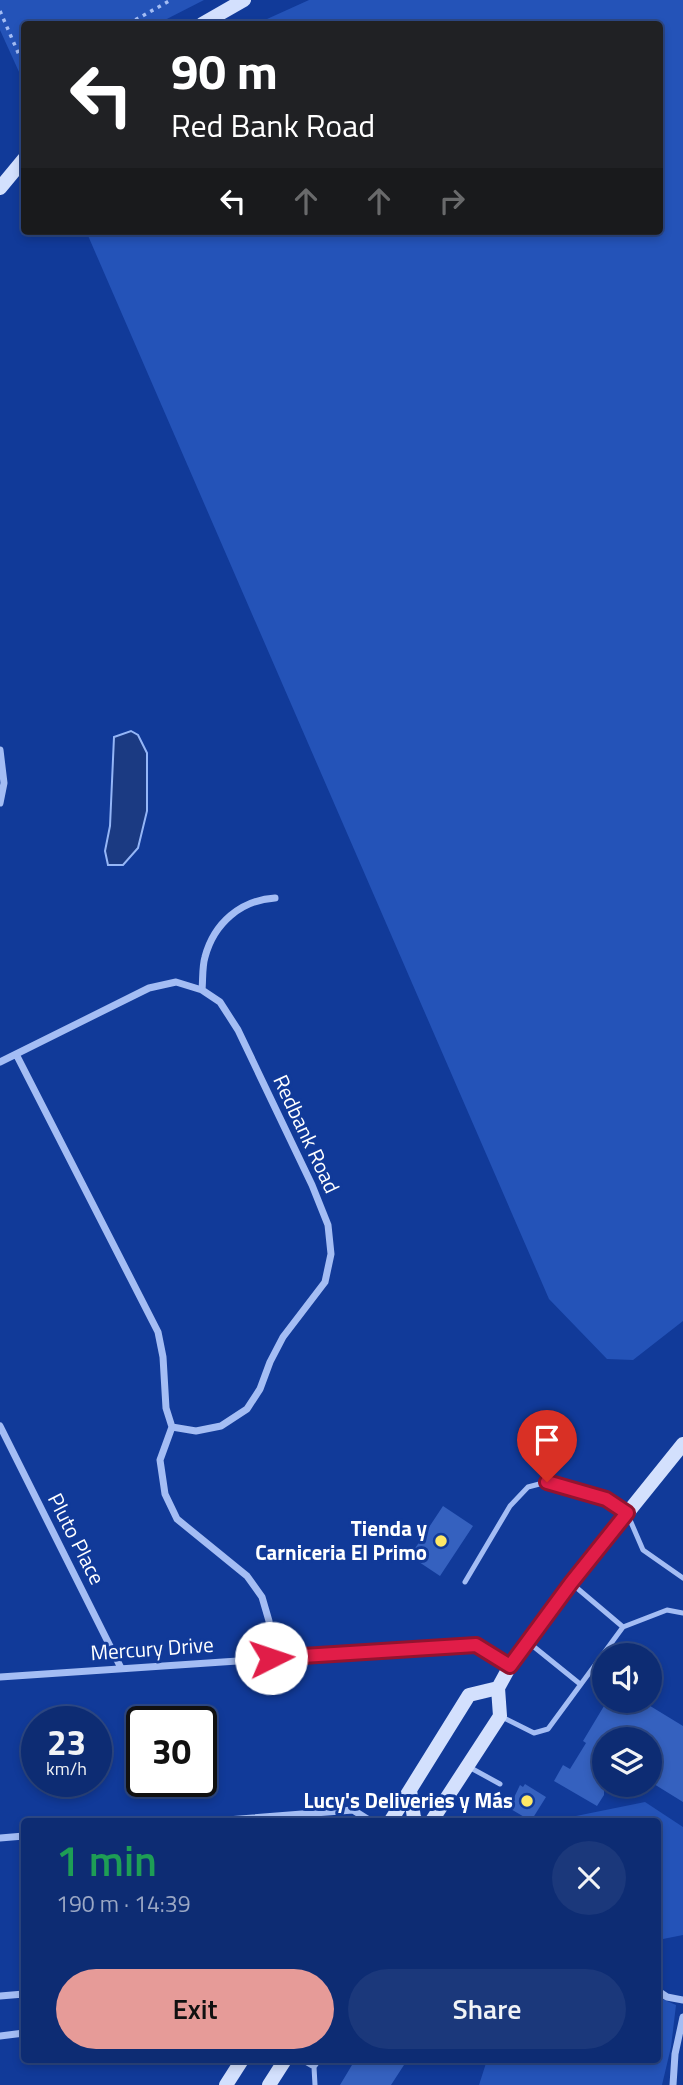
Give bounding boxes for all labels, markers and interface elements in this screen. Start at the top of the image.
text: 90 m [171,33,278,108]
icon: left [56,49,147,140]
text: Red Bank Road [171,101,375,149]
icon: left [214,182,252,220]
icon: ahead [287,182,325,220]
icon: ahead [360,182,398,220]
icon: right [433,182,471,220]
street label: Redbank Road [265,1069,348,1198]
pin [517,1410,577,1482]
icon: arrive [528,1421,566,1459]
street label: Pluto Place [40,1487,114,1590]
place label: Tienda y Carniceria El Primo [255,1512,427,1568]
marker: Tienda y Carniceria El Primo [433,1533,449,1549]
position arrow [234,1621,308,1695]
street label: Mercury Drive [89,1628,215,1668]
map controls [592,1643,662,1797]
button: sound [592,1643,662,1713]
speed limit sign: 30 [126,1706,217,1797]
text: 23 [47,1715,86,1769]
button: layers [592,1727,662,1797]
text: km/h [46,1755,87,1782]
place label: Lucy's Deliveries y Más [304,1784,513,1816]
marker: Lucy's Deliveries y Más [519,1793,535,1809]
text: 1 min [56,1828,157,1892]
button: close [552,1841,626,1915]
text: 190 m · 14:39 [56,1886,191,1921]
button: Exit [56,1969,334,2049]
button: Share [348,1969,626,2049]

